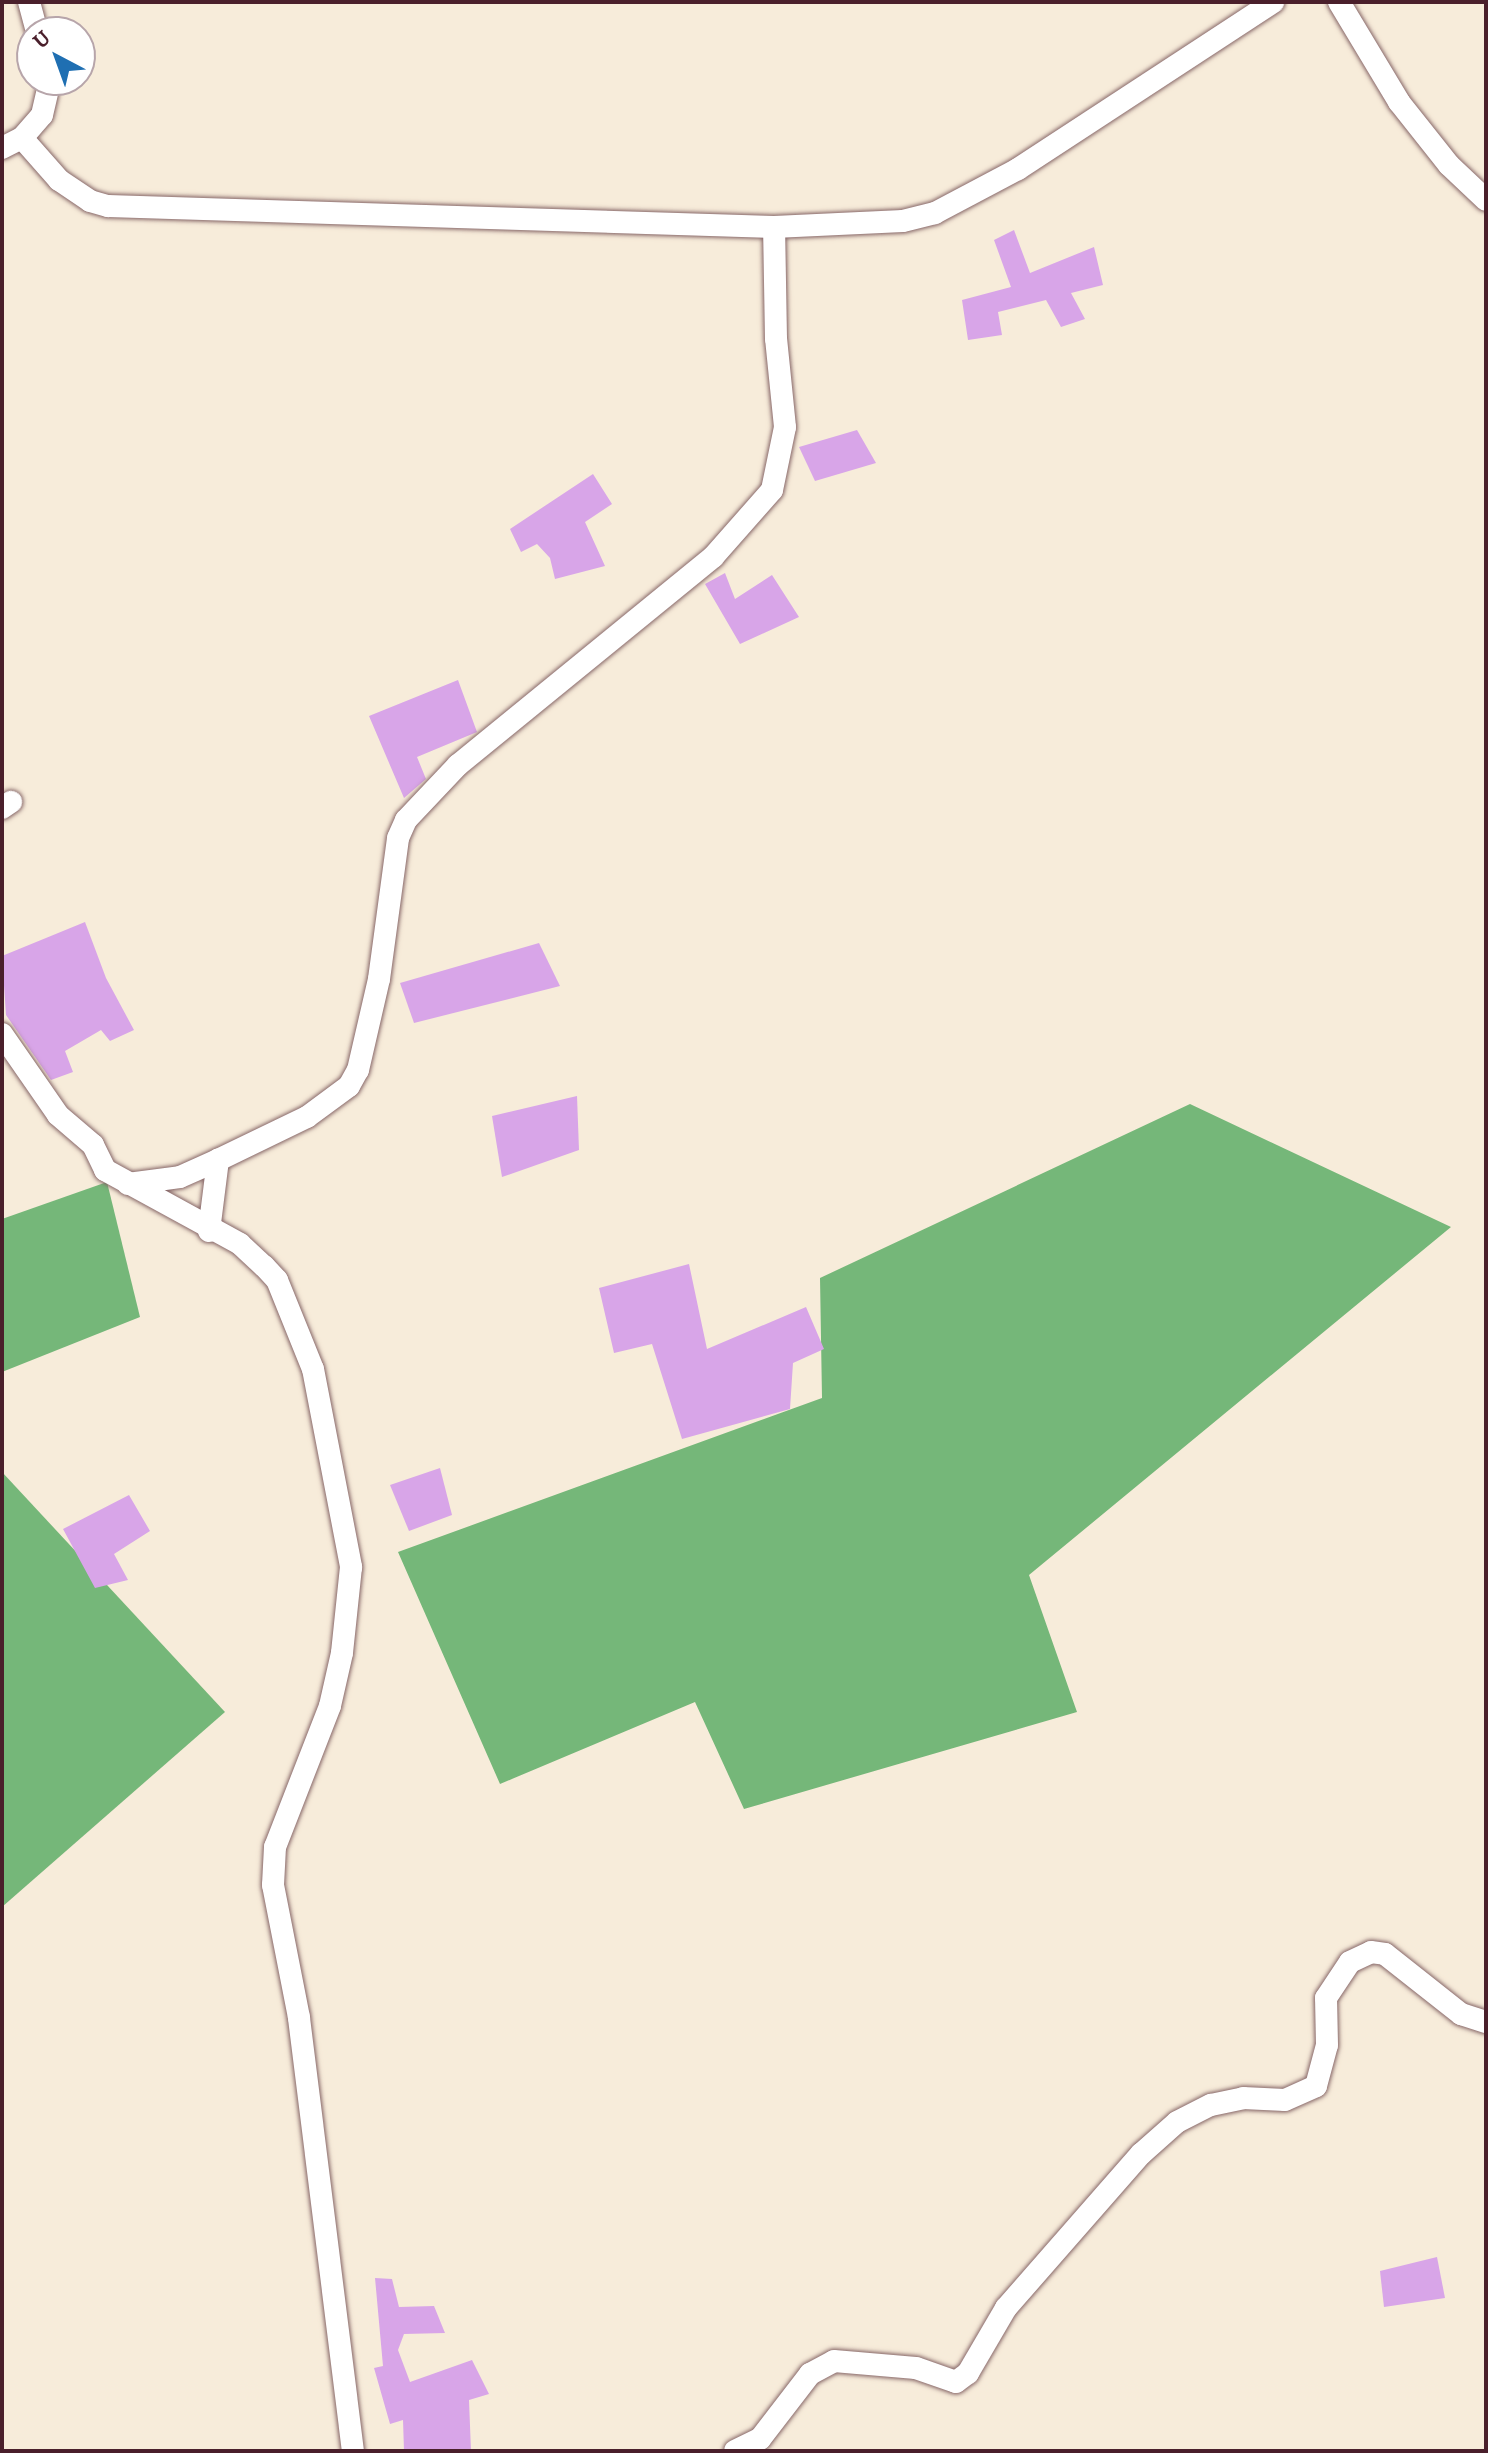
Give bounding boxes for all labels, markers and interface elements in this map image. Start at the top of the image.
north arrow [16,16,96,96]
text: U [26,23,57,55]

